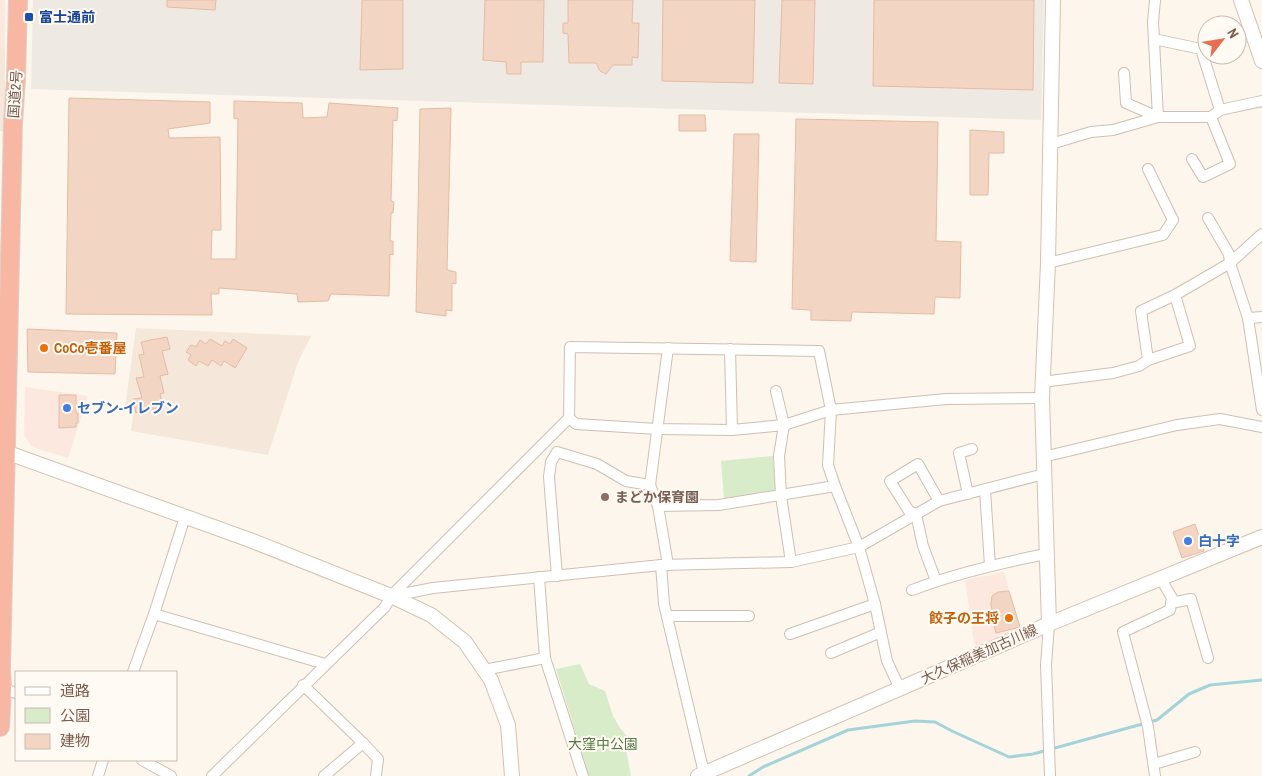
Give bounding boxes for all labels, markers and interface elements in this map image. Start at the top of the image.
place label: 富士通前 [39,8,95,26]
marker: 富士通前 [23,11,35,23]
north arrow [1197,15,1247,65]
text: N [1223,25,1243,41]
street label: 国道2号 [4,69,26,119]
place label: CoCo壱番屋 [54,339,127,357]
marker: CoCo壱番屋 [38,342,50,354]
place label: セブン-イレブン [77,399,179,417]
marker: セブン-イレブン [61,402,73,414]
place label: まどか保育園 [615,488,699,506]
marker: まどか保育園 [599,491,611,503]
place label: 白十字 [1198,532,1240,550]
marker: 白十字 [1182,535,1194,547]
place label: 餃子の王将 [929,609,999,627]
marker: 餃子の王将 [1003,612,1015,624]
street label: 大久保稲美加古川線 [918,620,1040,688]
legend [15,671,178,761]
text: 道路 [60,680,90,701]
text: 公園 [60,705,90,726]
text: 建物 [60,730,90,751]
park label: 大窪中公園 [568,735,638,753]

